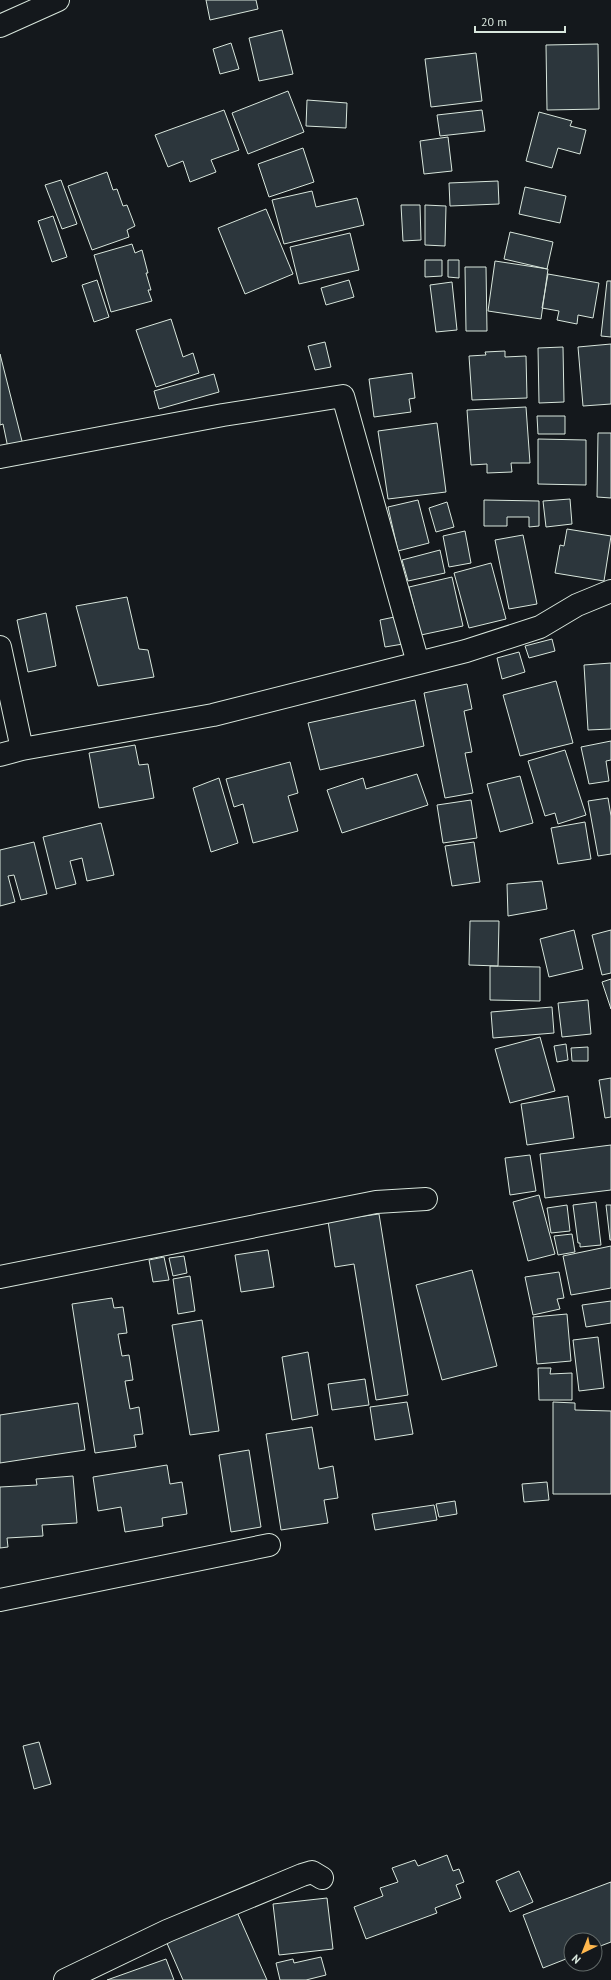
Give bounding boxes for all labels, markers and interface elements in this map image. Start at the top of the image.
scale bar [475,8,565,34]
text: 20 m [481,14,507,29]
north arrow [563,1932,603,1972]
text: N [569,1952,584,1967]

